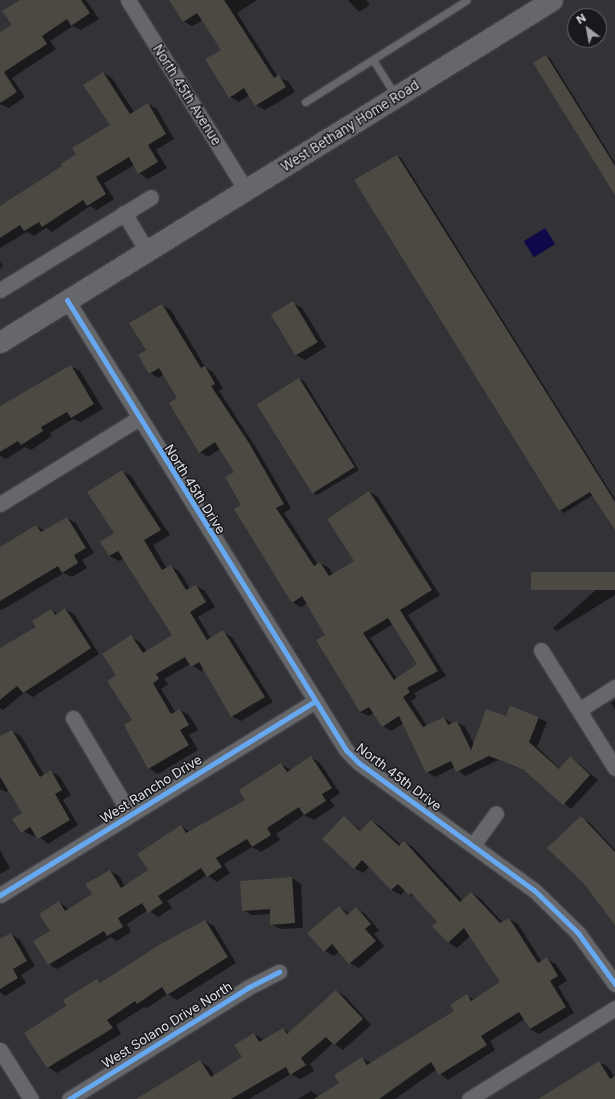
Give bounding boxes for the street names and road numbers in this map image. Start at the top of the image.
street label: North 45th Avenue [150,42,224,148]
street label: West Bethany Home Road [278,77,422,175]
street label: North 45th Drive [161,441,229,537]
street label: North 45th Drive [353,740,445,814]
street label: West Rancho Drive [97,751,205,827]
street label: West Solano Drive North [99,978,235,1072]

